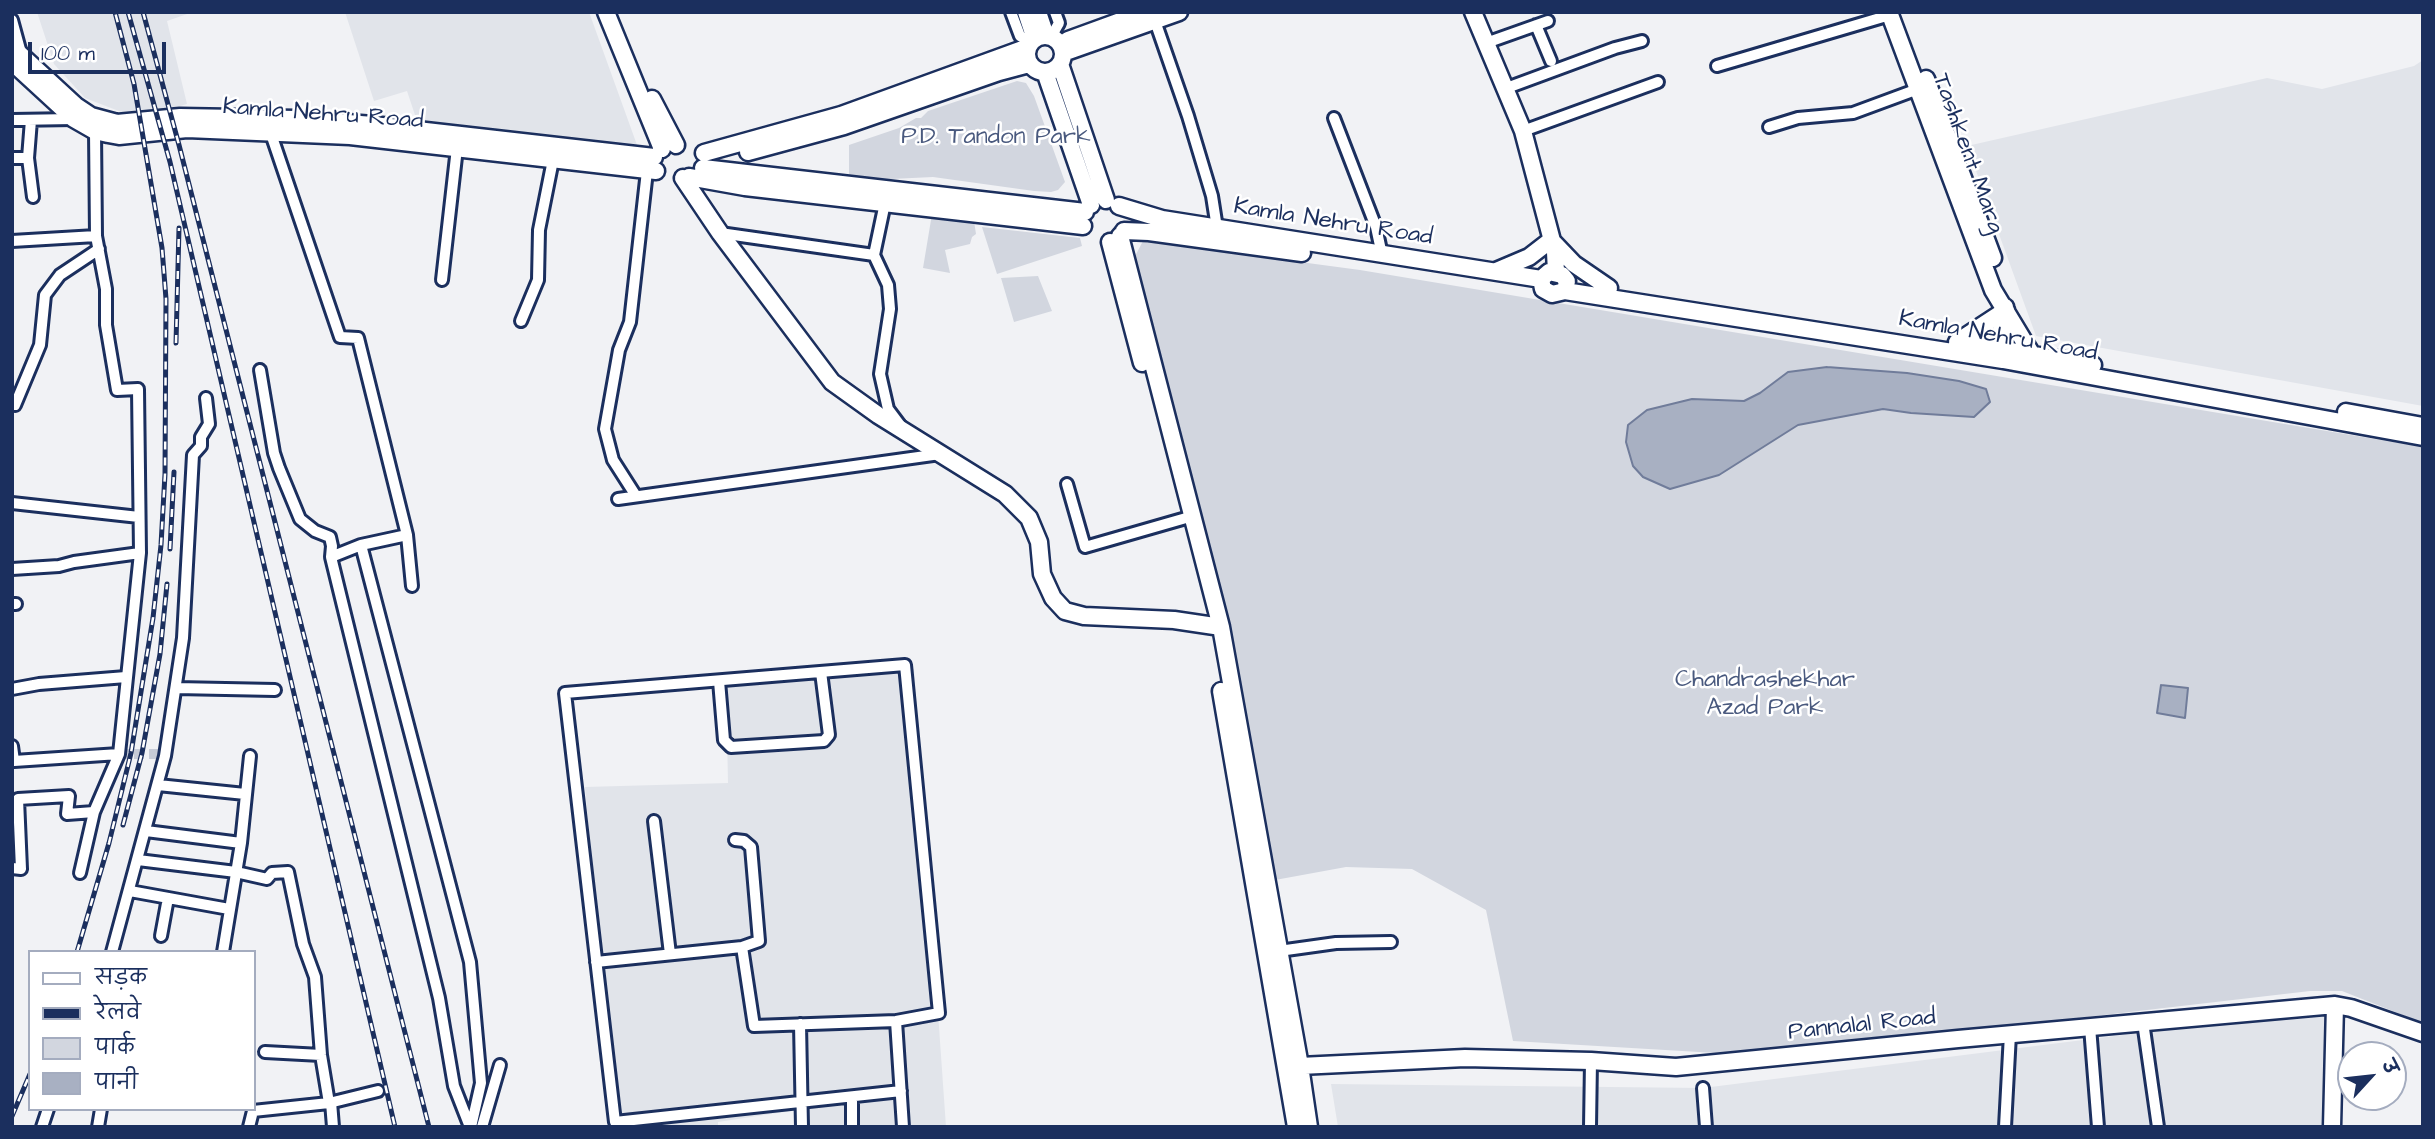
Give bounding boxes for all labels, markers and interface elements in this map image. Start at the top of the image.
scale bar [32,28,170,72]
text: 100 m [41,39,95,68]
street label: Tashkent Marg [1925,70,2009,238]
street label: Kamla Nehru Road [222,94,424,136]
park label: P.D. Tandon Park [901,124,1091,152]
street label: Kamla Nehru Road [1231,193,1435,253]
street label: Kamla Nehru Road [1896,305,2100,369]
park label: Chandrashekhar Azad Park [1675,667,1855,723]
legend [28,950,256,1111]
text: सड़क [95,963,147,992]
text: रेलवे [95,998,141,1027]
street label: Pannalal Road [1787,1004,1937,1048]
text: पार्क [95,1033,135,1062]
north arrow [2337,1041,2407,1111]
text: उ [2374,1055,2404,1079]
text: पानी [95,1068,138,1097]

